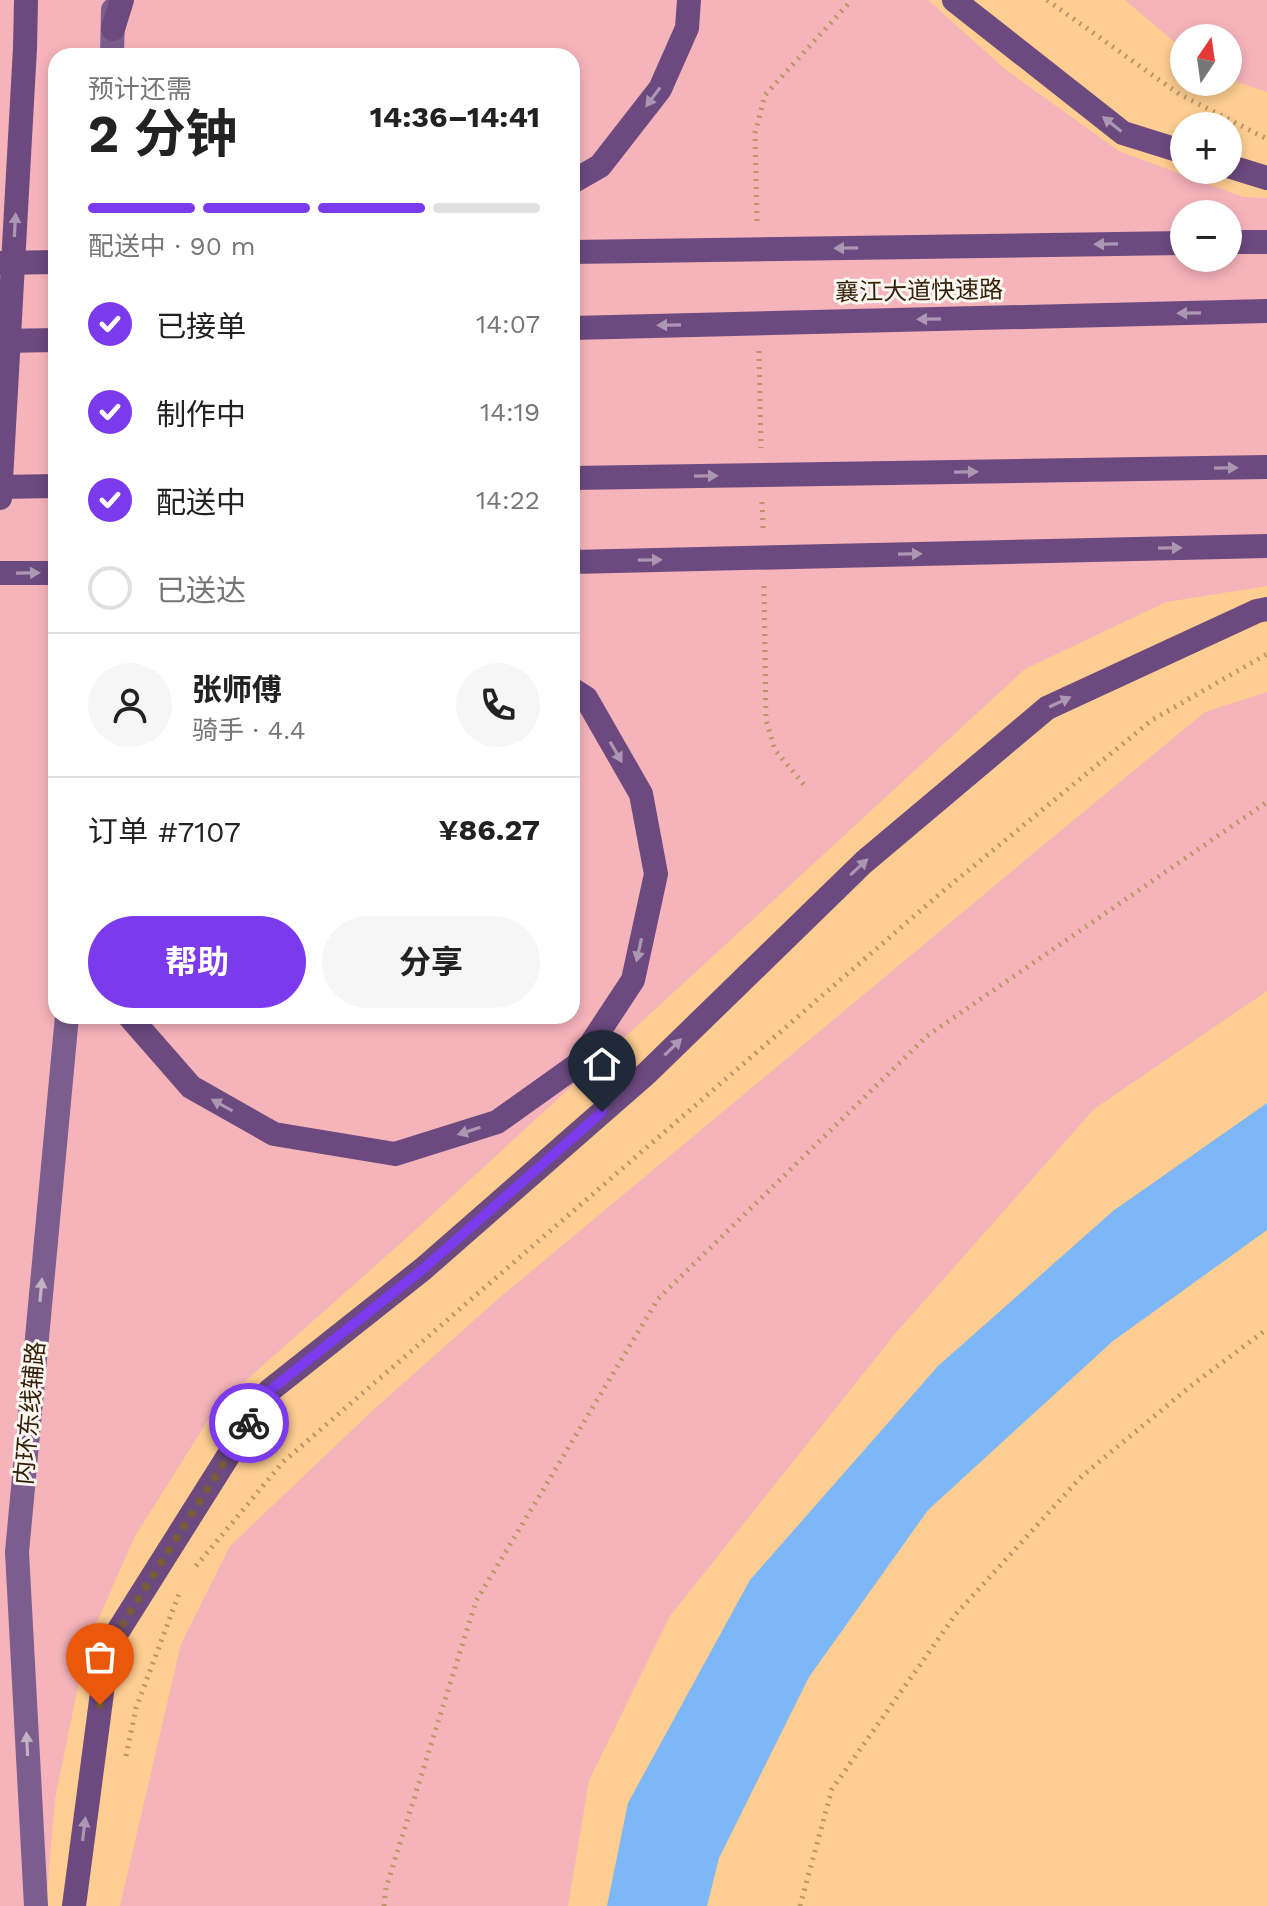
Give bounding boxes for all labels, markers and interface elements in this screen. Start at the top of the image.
north arrow [1170,24,1242,96]
map controls [1170,24,1242,272]
text: 预计还需 [88,74,192,104]
one-way arrow [646,87,661,108]
text: 14:36–14:41 [370,99,540,134]
text: 2 分钟 [88,104,238,165]
button: + [1170,112,1242,184]
one-way arrow [1102,116,1122,132]
button: − [1170,200,1242,272]
one-way arrow [9,212,22,237]
text: 配送中 · 90 m [88,231,255,261]
one-way arrow [1093,238,1118,250]
one-way arrow [833,242,858,254]
street label: 襄江大道快速路 [835,276,1003,306]
icon: check [88,302,132,346]
one-way arrow [1176,307,1201,319]
text: 已接单 [156,309,246,344]
text: 14:07 [476,309,540,339]
one-way arrow [916,313,941,326]
one-way arrow [656,319,681,332]
icon: check [88,390,132,434]
text: 制作中 [156,397,246,432]
text: 14:19 [480,397,540,427]
one-way arrow [1214,462,1239,474]
one-way arrow [954,466,979,478]
one-way arrow [694,470,719,482]
icon: check [88,478,132,522]
text: 配送中 [156,485,246,520]
text: 14:22 [476,485,540,515]
one-way arrow [1158,541,1183,554]
one-way arrow [898,547,923,560]
one-way arrow [638,554,663,567]
one-way arrow [16,567,41,579]
text: 已送达 [156,573,246,608]
button: person [88,663,172,747]
button: phone [456,663,540,747]
text: 张师傅 [192,672,282,707]
one-way arrow [1049,695,1072,709]
text: 骑手 · 4.4 [192,715,306,745]
one-way arrow [609,740,623,763]
text: ¥86.27 [438,812,540,847]
text: 订单 #7107 [88,814,241,849]
one-way arrow [850,858,869,876]
button: 帮助 [88,916,306,1008]
button: 分享 [322,916,540,1008]
one-way arrow [632,938,645,963]
pin [568,1030,636,1112]
one-way arrow [663,1039,682,1057]
icon: home [580,1042,624,1086]
one-way arrow [211,1098,233,1112]
one-way arrow [456,1125,480,1137]
one-way arrow [35,1277,48,1302]
street label: 内环东线辅路 [10,1340,50,1486]
courier [209,1383,289,1463]
icon: bike [227,1401,271,1445]
pin [66,1623,134,1705]
icon: bag [78,1635,122,1679]
one-way arrow [20,1731,33,1756]
one-way arrow [78,1816,91,1841]

